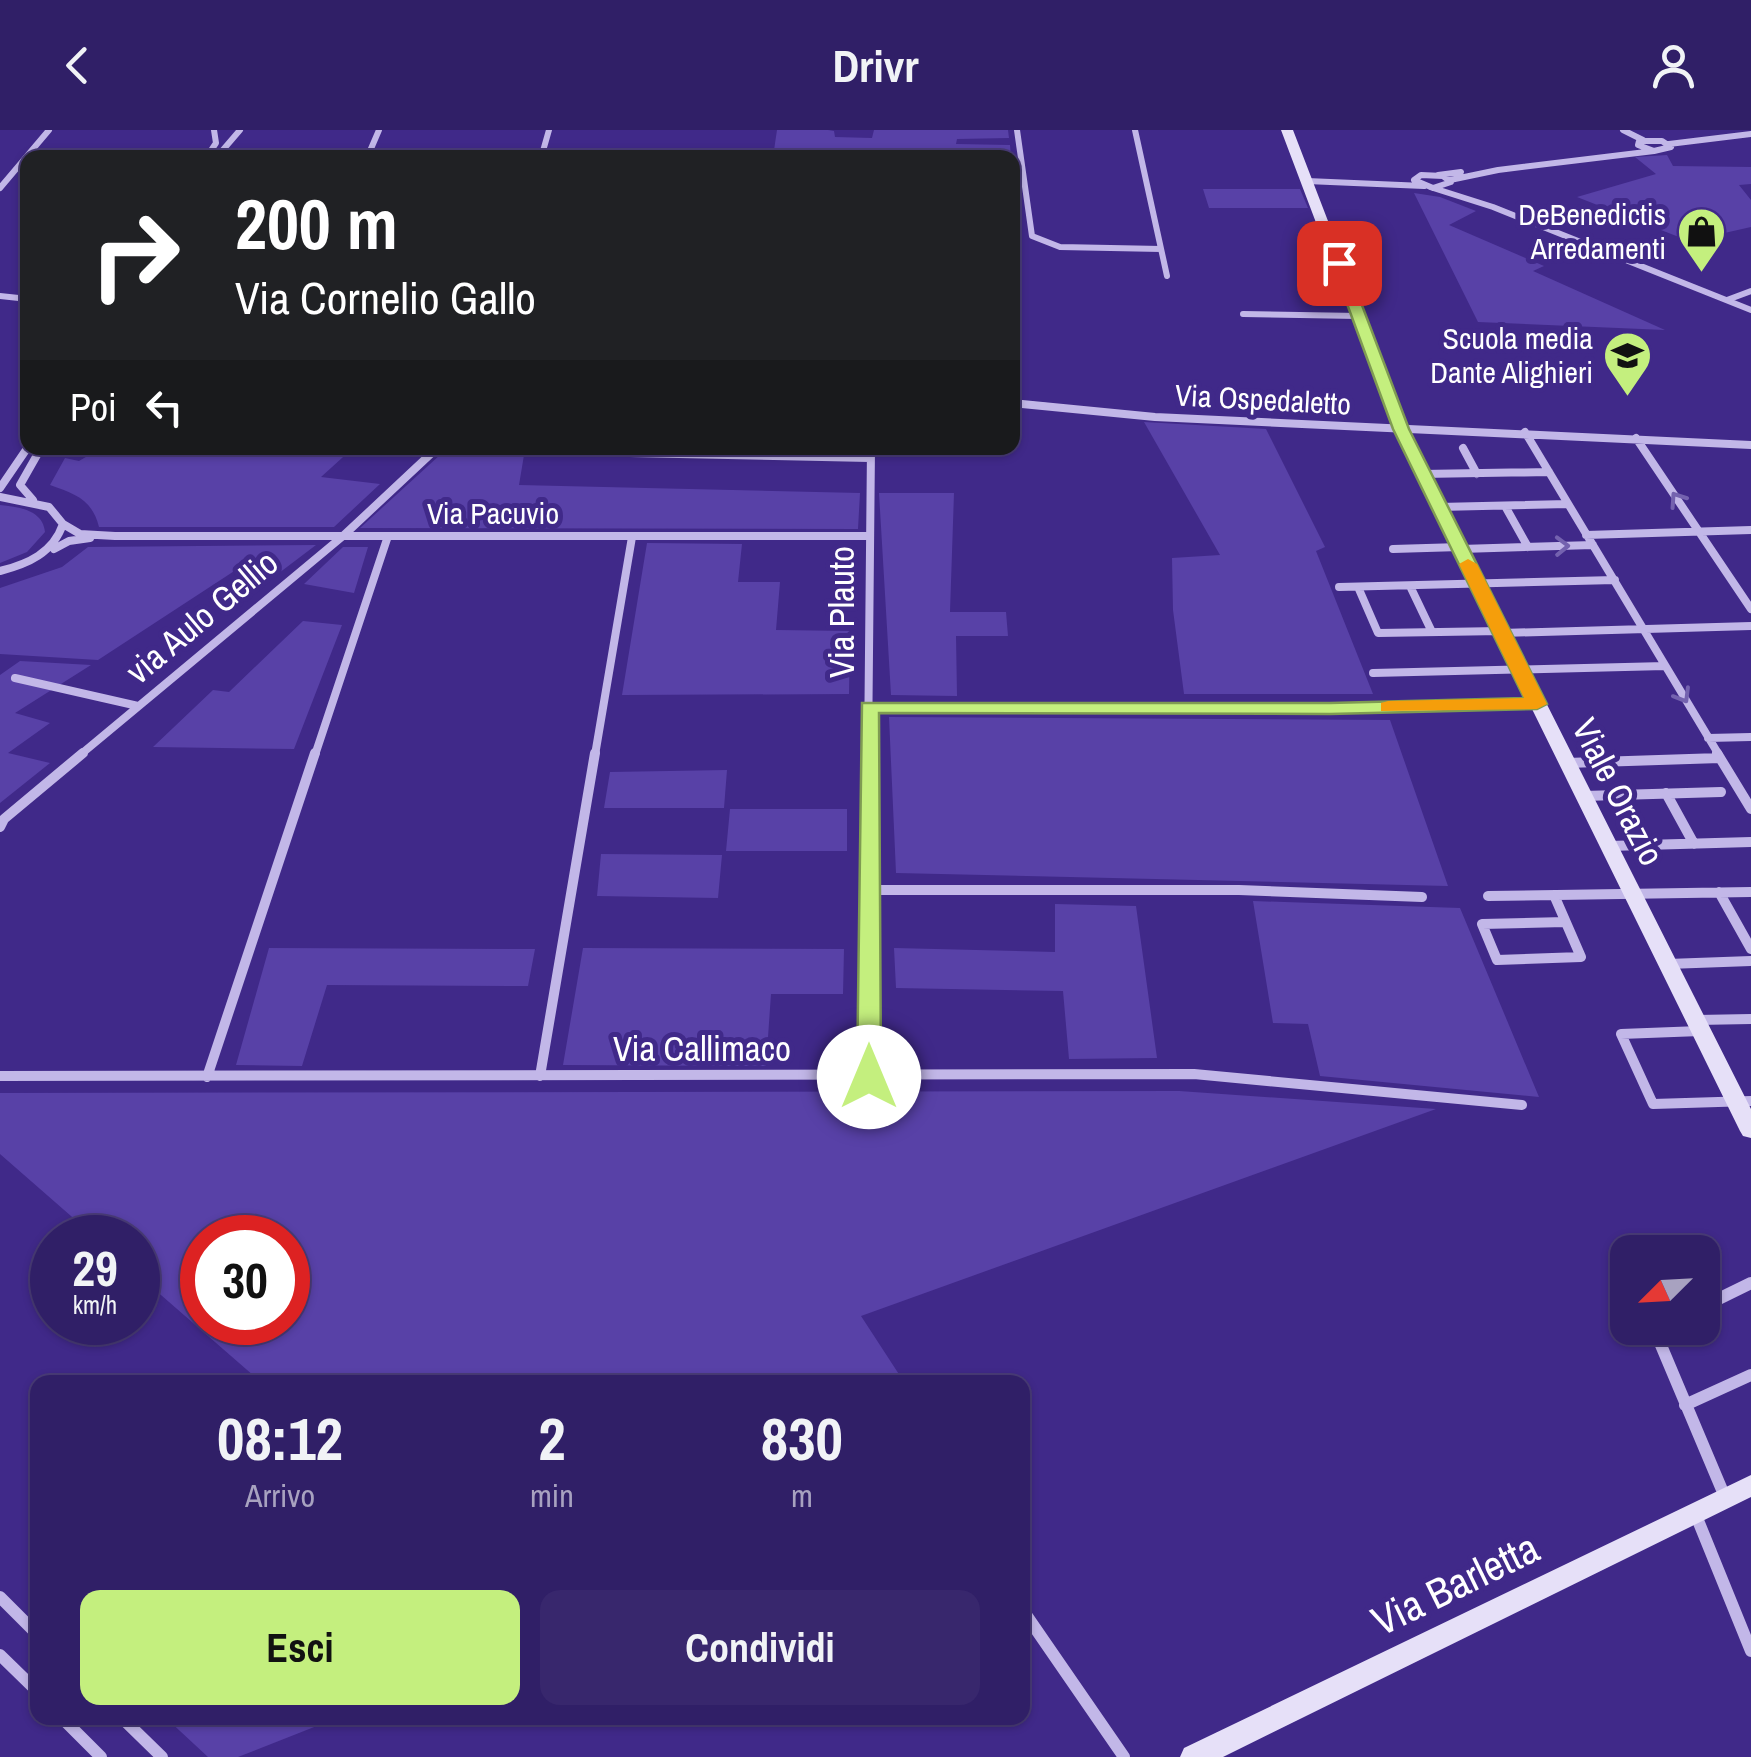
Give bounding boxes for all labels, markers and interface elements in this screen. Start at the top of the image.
text: Drivr [832,35,919,96]
icon: back [50,38,105,93]
icon: person [1646,38,1701,93]
text: 200 m [235,177,398,271]
icon: right [70,190,200,320]
place label: DeBenedictis Arredamenti [1518,194,1666,268]
shop icon: DeBenedictis Arredamenti [1675,206,1727,274]
pin [1297,221,1382,306]
icon: arrive [1312,236,1367,291]
text: Via Cornelio Gallo [235,267,536,328]
place label: Scuola media Dante Alighieri [1430,318,1593,392]
school or university icon: Scuola media Dante Alighieri [1602,330,1654,398]
street label: Via Ospedaletto [1174,374,1352,424]
icon: left [137,380,192,435]
text: Poi [70,382,117,433]
one-way arrow [1671,491,1689,510]
street label: Via Pacuvio [427,493,559,533]
one-way arrow [1554,535,1570,557]
street label: via Aulo Gellio [116,539,288,694]
street label: Via Plauto [818,546,865,678]
one-way arrow [1671,685,1690,703]
street label: Viale Orazio [1561,710,1675,873]
street label: Via Callimaco [613,1025,791,1072]
position arrow [817,1025,921,1129]
speed limit sign: 30 [180,1215,310,1345]
text: 29 [72,1234,118,1302]
north arrow [1610,1235,1720,1345]
map controls [1610,1235,1720,1345]
text: km/h [73,1288,117,1322]
text: 08:12 [217,1398,343,1479]
text: 2 [538,1398,566,1479]
text: 830 [761,1398,843,1479]
text: Arrivo [245,1474,315,1517]
text: min [530,1474,574,1517]
text: m [791,1474,813,1517]
street label: Via Barletta [1362,1520,1548,1648]
button: Esci [80,1590,520,1705]
button: Condividi [540,1590,980,1705]

